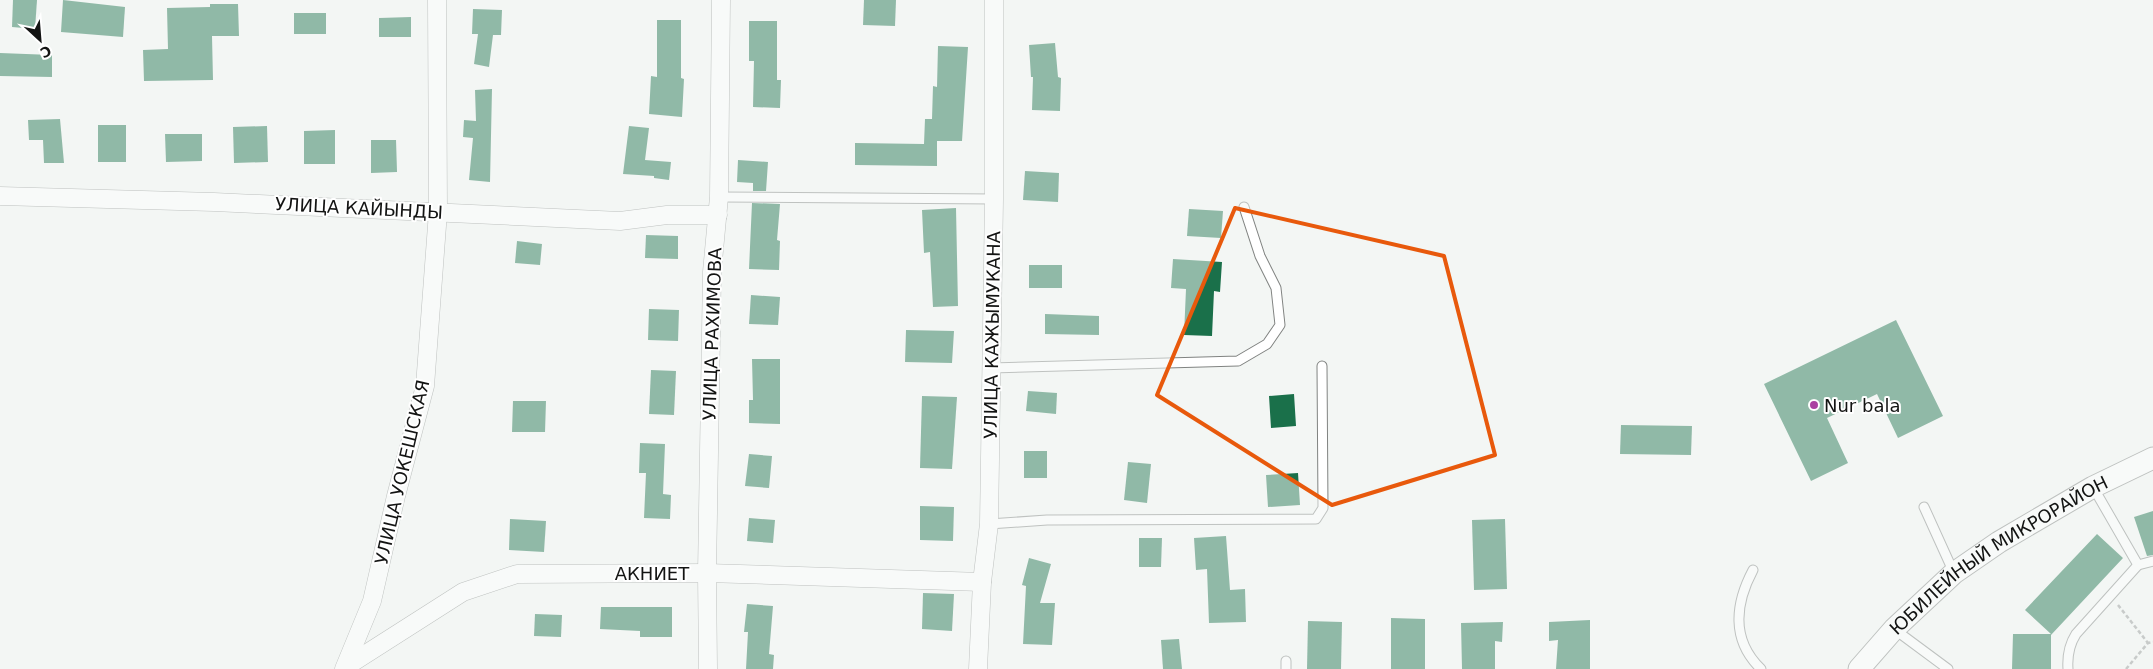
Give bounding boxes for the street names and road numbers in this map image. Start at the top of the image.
street label: УЛИЦА КАЙЫНДЫ [275,193,443,223]
street label: УЛИЦА КАЖЫМУКАНА [980,230,1004,439]
street label: УЛИЦА РАХИМОВА [698,246,726,421]
street label: УЛИЦА УОКЕШСКАЯ [371,378,433,566]
street label: ЮБИЛЕЙНЫЙ МИКРОРАЙОН [1885,471,2111,639]
street label: АКНИЕТ [615,563,690,584]

